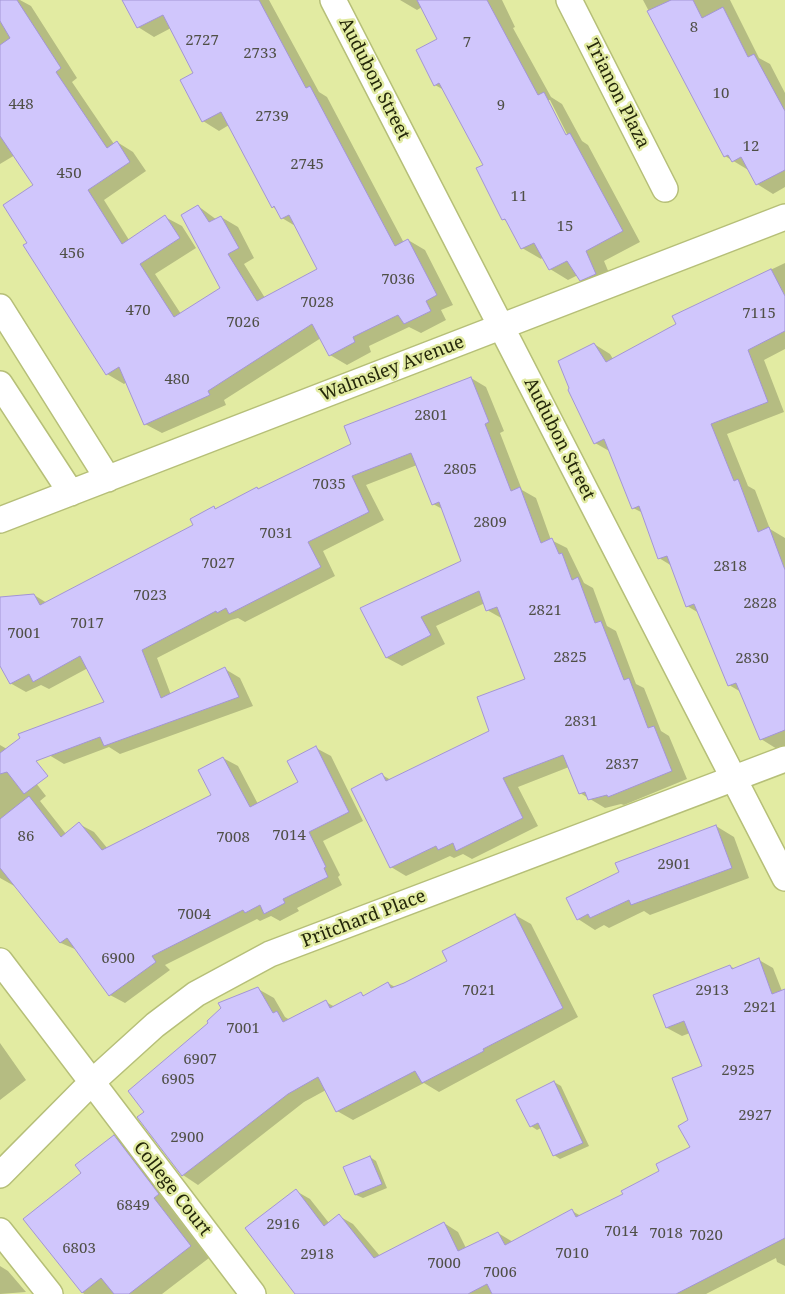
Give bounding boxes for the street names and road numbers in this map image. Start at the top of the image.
street label: Audubon Street [334,14,414,144]
street label: Trianon Plaza [580,36,654,152]
street label: Walmsley Avenue [317,332,467,406]
street label: Audubon Street [519,374,599,504]
street label: Pritchard Place [299,885,429,953]
street label: College Court [128,1137,216,1241]

